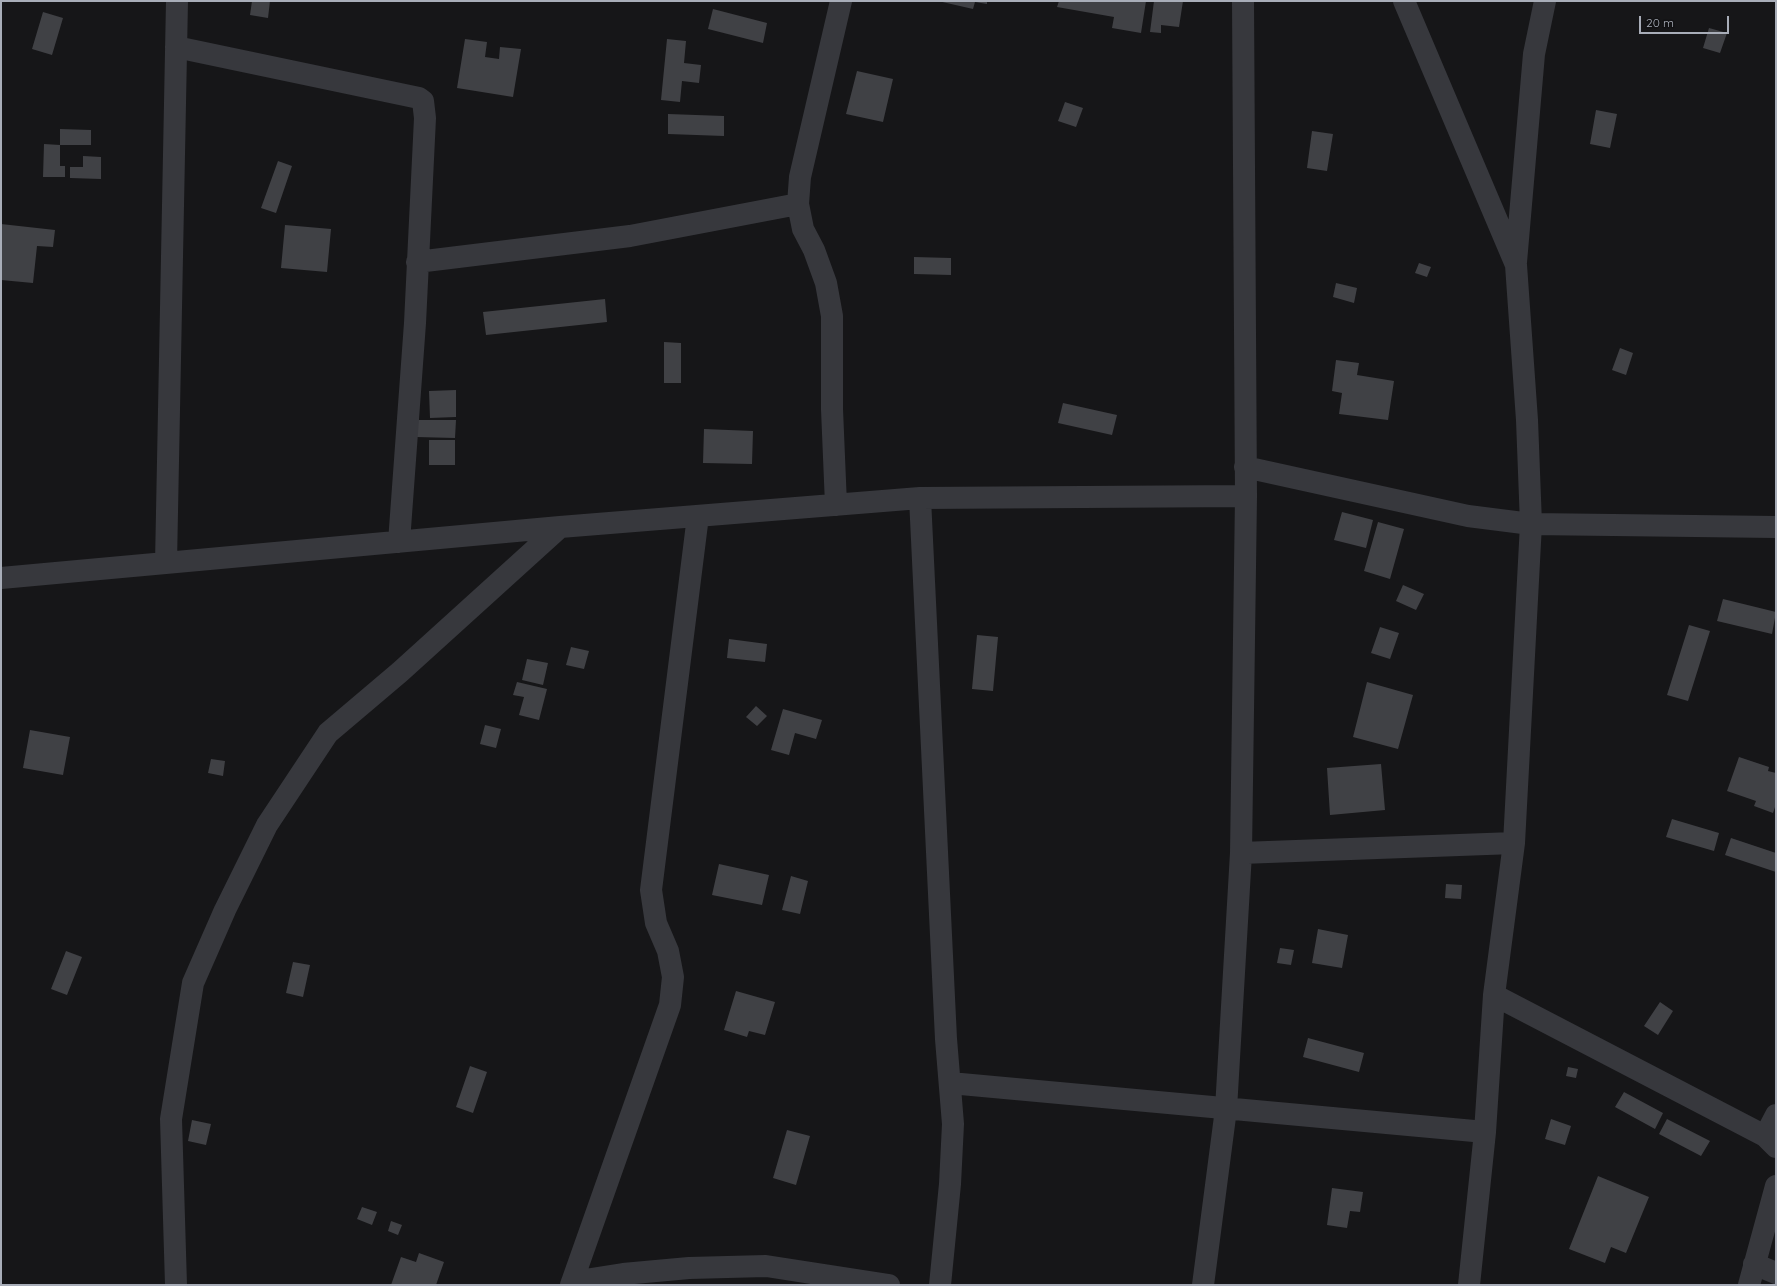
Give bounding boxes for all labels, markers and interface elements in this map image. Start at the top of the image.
scale bar [1641,8,1731,34]
text: 20 m [1646,15,1674,30]

